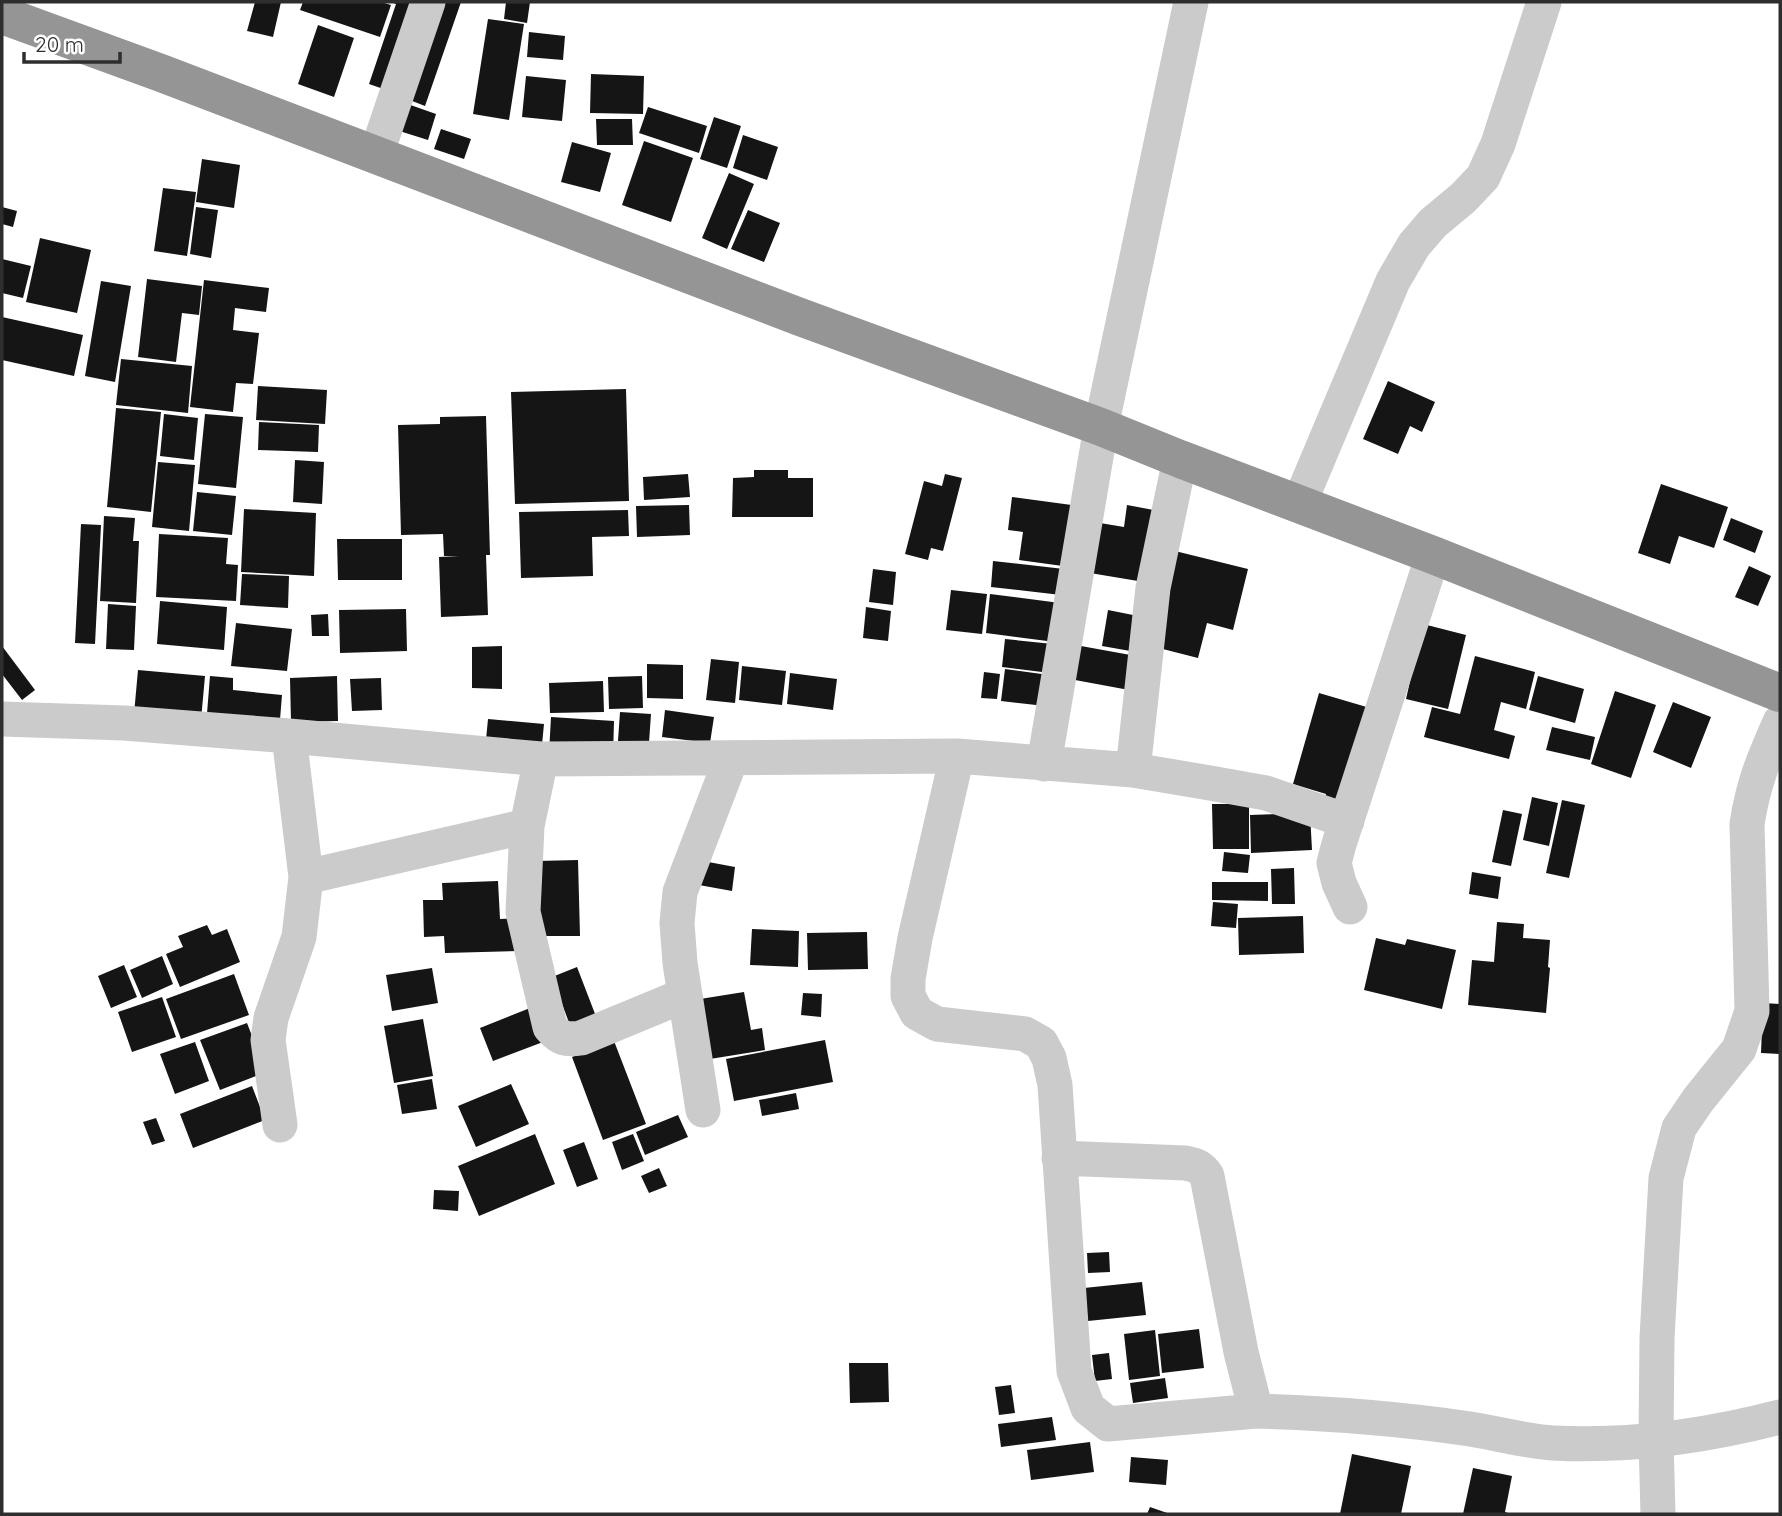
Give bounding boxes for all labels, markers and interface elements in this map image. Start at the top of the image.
scale bar [24,21,121,65]
text: 20 m [35,31,84,57]

